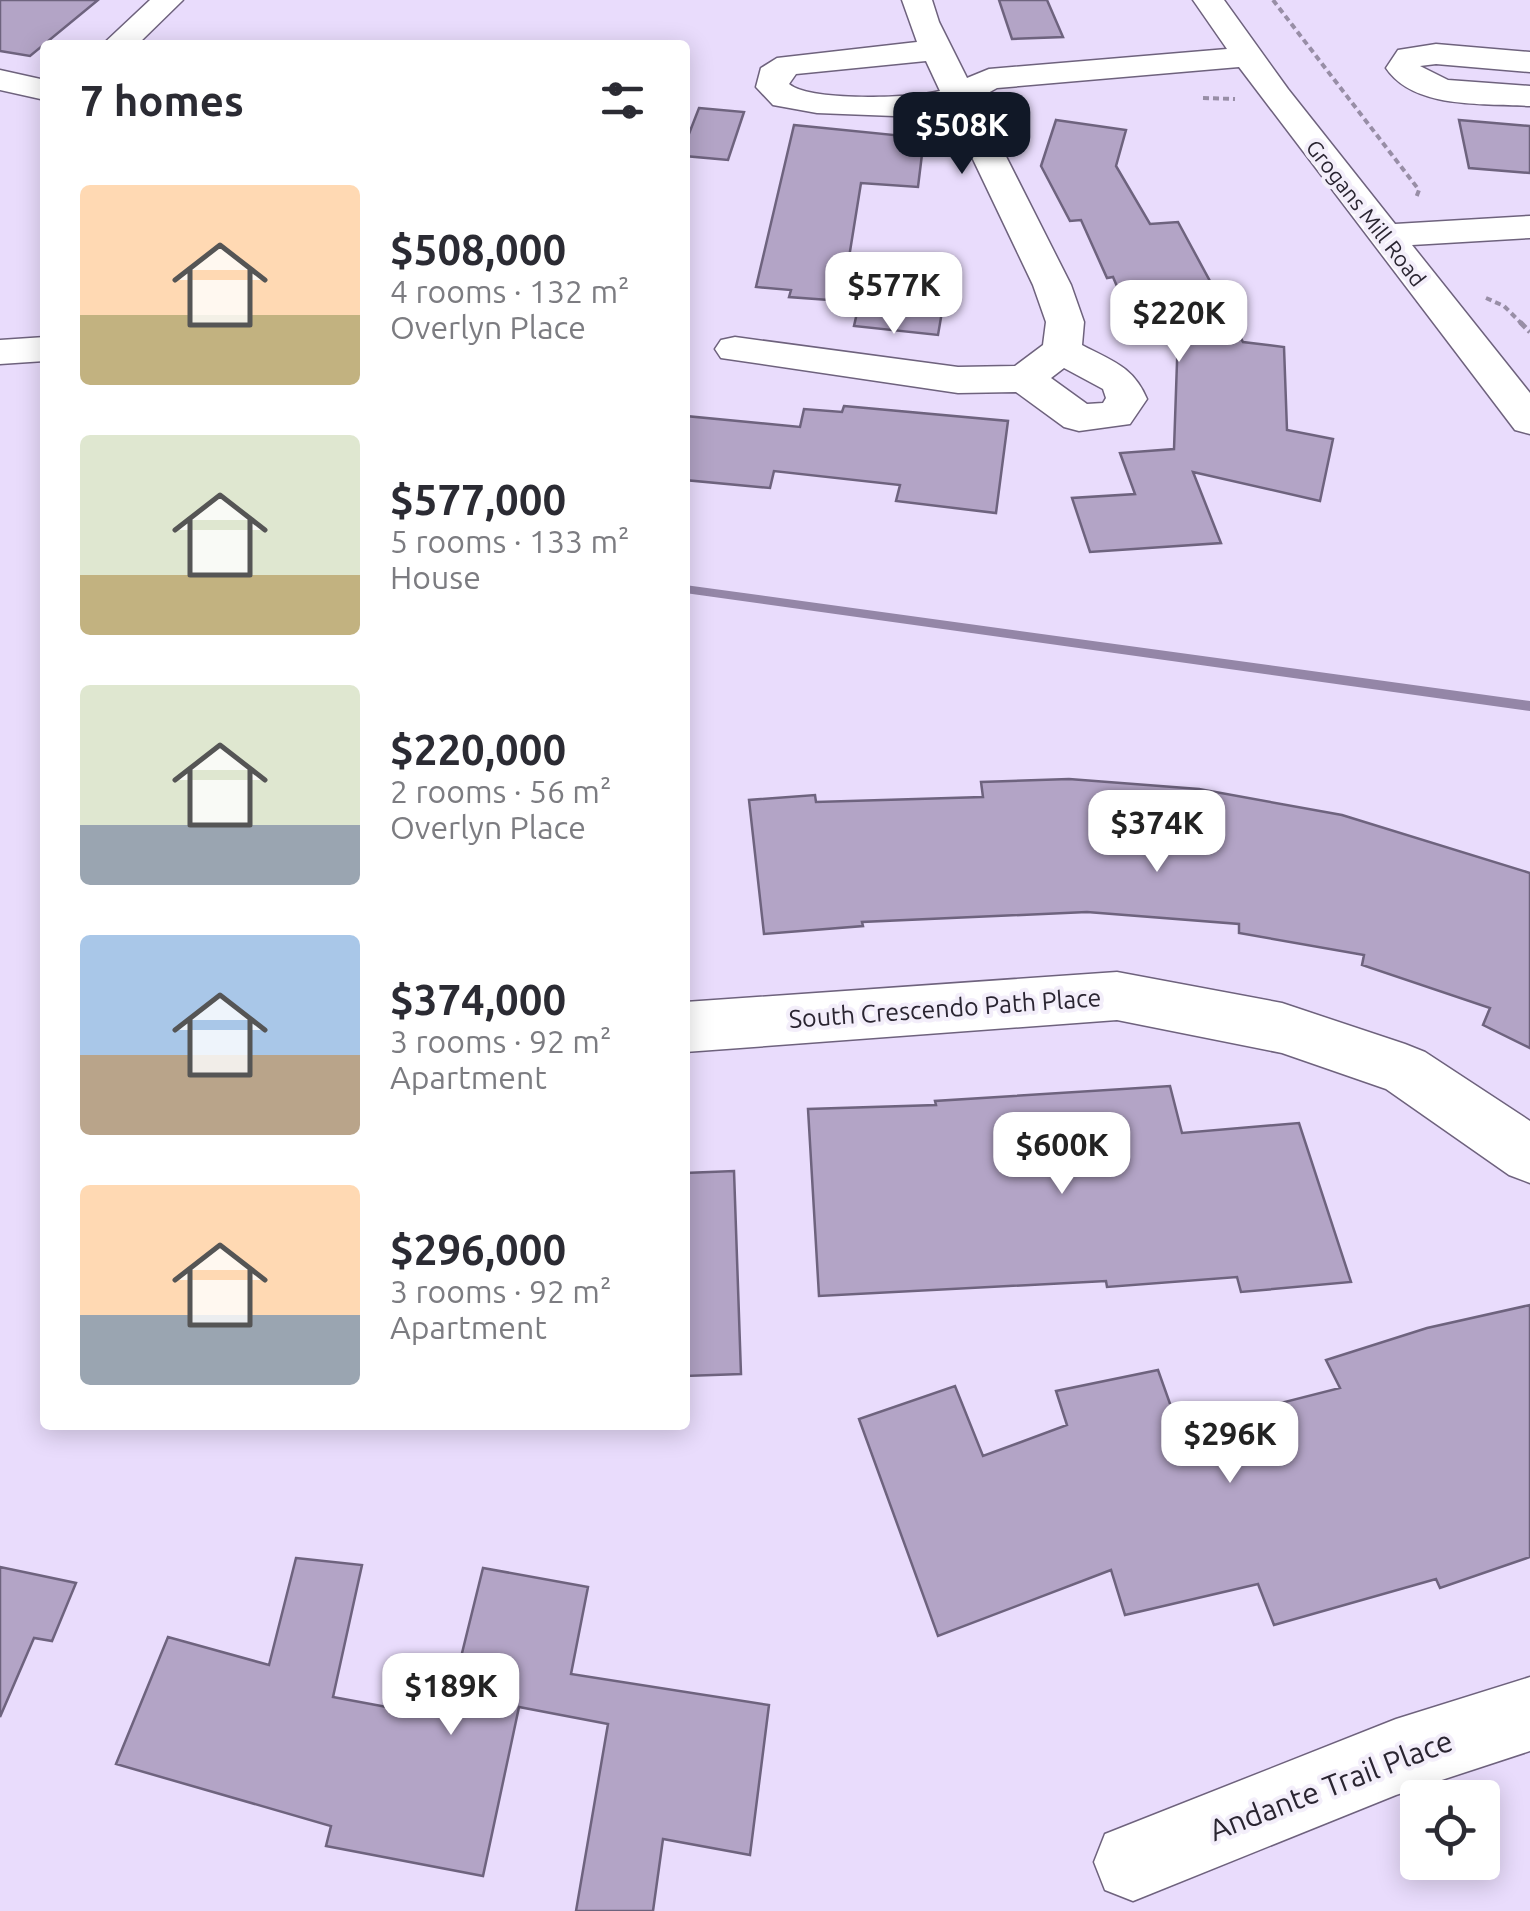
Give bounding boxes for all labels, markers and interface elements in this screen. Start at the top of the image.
icon: filters [595,73,650,128]
text: 7 homes [80,77,244,124]
pin: $508K [892,92,1032,177]
text: $508K [915,106,1009,142]
street label: Grogans Mill Road [1302,135,1431,291]
icon: home [160,225,280,345]
text: $508,000 [390,226,566,273]
pin: $577K [824,252,964,337]
text: $577K [847,266,941,302]
text: 4 rooms · 132 m² [390,273,630,309]
pin: $220K [1109,280,1249,365]
text: $220K [1132,294,1226,330]
text: Overlyn Place [390,309,586,345]
icon: home [160,475,280,595]
text: $577,000 [390,476,566,523]
text: 5 rooms · 133 m² [390,523,630,559]
text: House [390,559,481,595]
icon: home [160,725,280,845]
text: $220,000 [390,726,566,773]
text: 2 rooms · 56 m² [390,773,611,809]
pin: $374K [1087,790,1227,875]
text: $374K [1110,804,1204,840]
text: Overlyn Place [390,809,586,845]
icon: home [160,975,280,1095]
text: $374,000 [390,976,566,1023]
street label: South Crescendo Path Place [788,983,1102,1033]
text: 3 rooms · 92 m² [390,1023,611,1059]
text: Apartment [390,1059,547,1095]
pin: $600K [992,1112,1132,1197]
text: $600K [1015,1126,1109,1162]
icon: home [160,1225,280,1345]
text: $296,000 [390,1226,566,1273]
text: 3 rooms · 92 m² [390,1273,611,1309]
text: Apartment [390,1309,547,1345]
pin: $296K [1160,1401,1300,1486]
text: $296K [1183,1415,1277,1451]
pin: $189K [381,1653,521,1738]
text: $189K [404,1667,498,1703]
street label: Andante Trail Place [1204,1723,1457,1847]
map controls [1400,1780,1500,1880]
button: locate [1400,1780,1500,1880]

